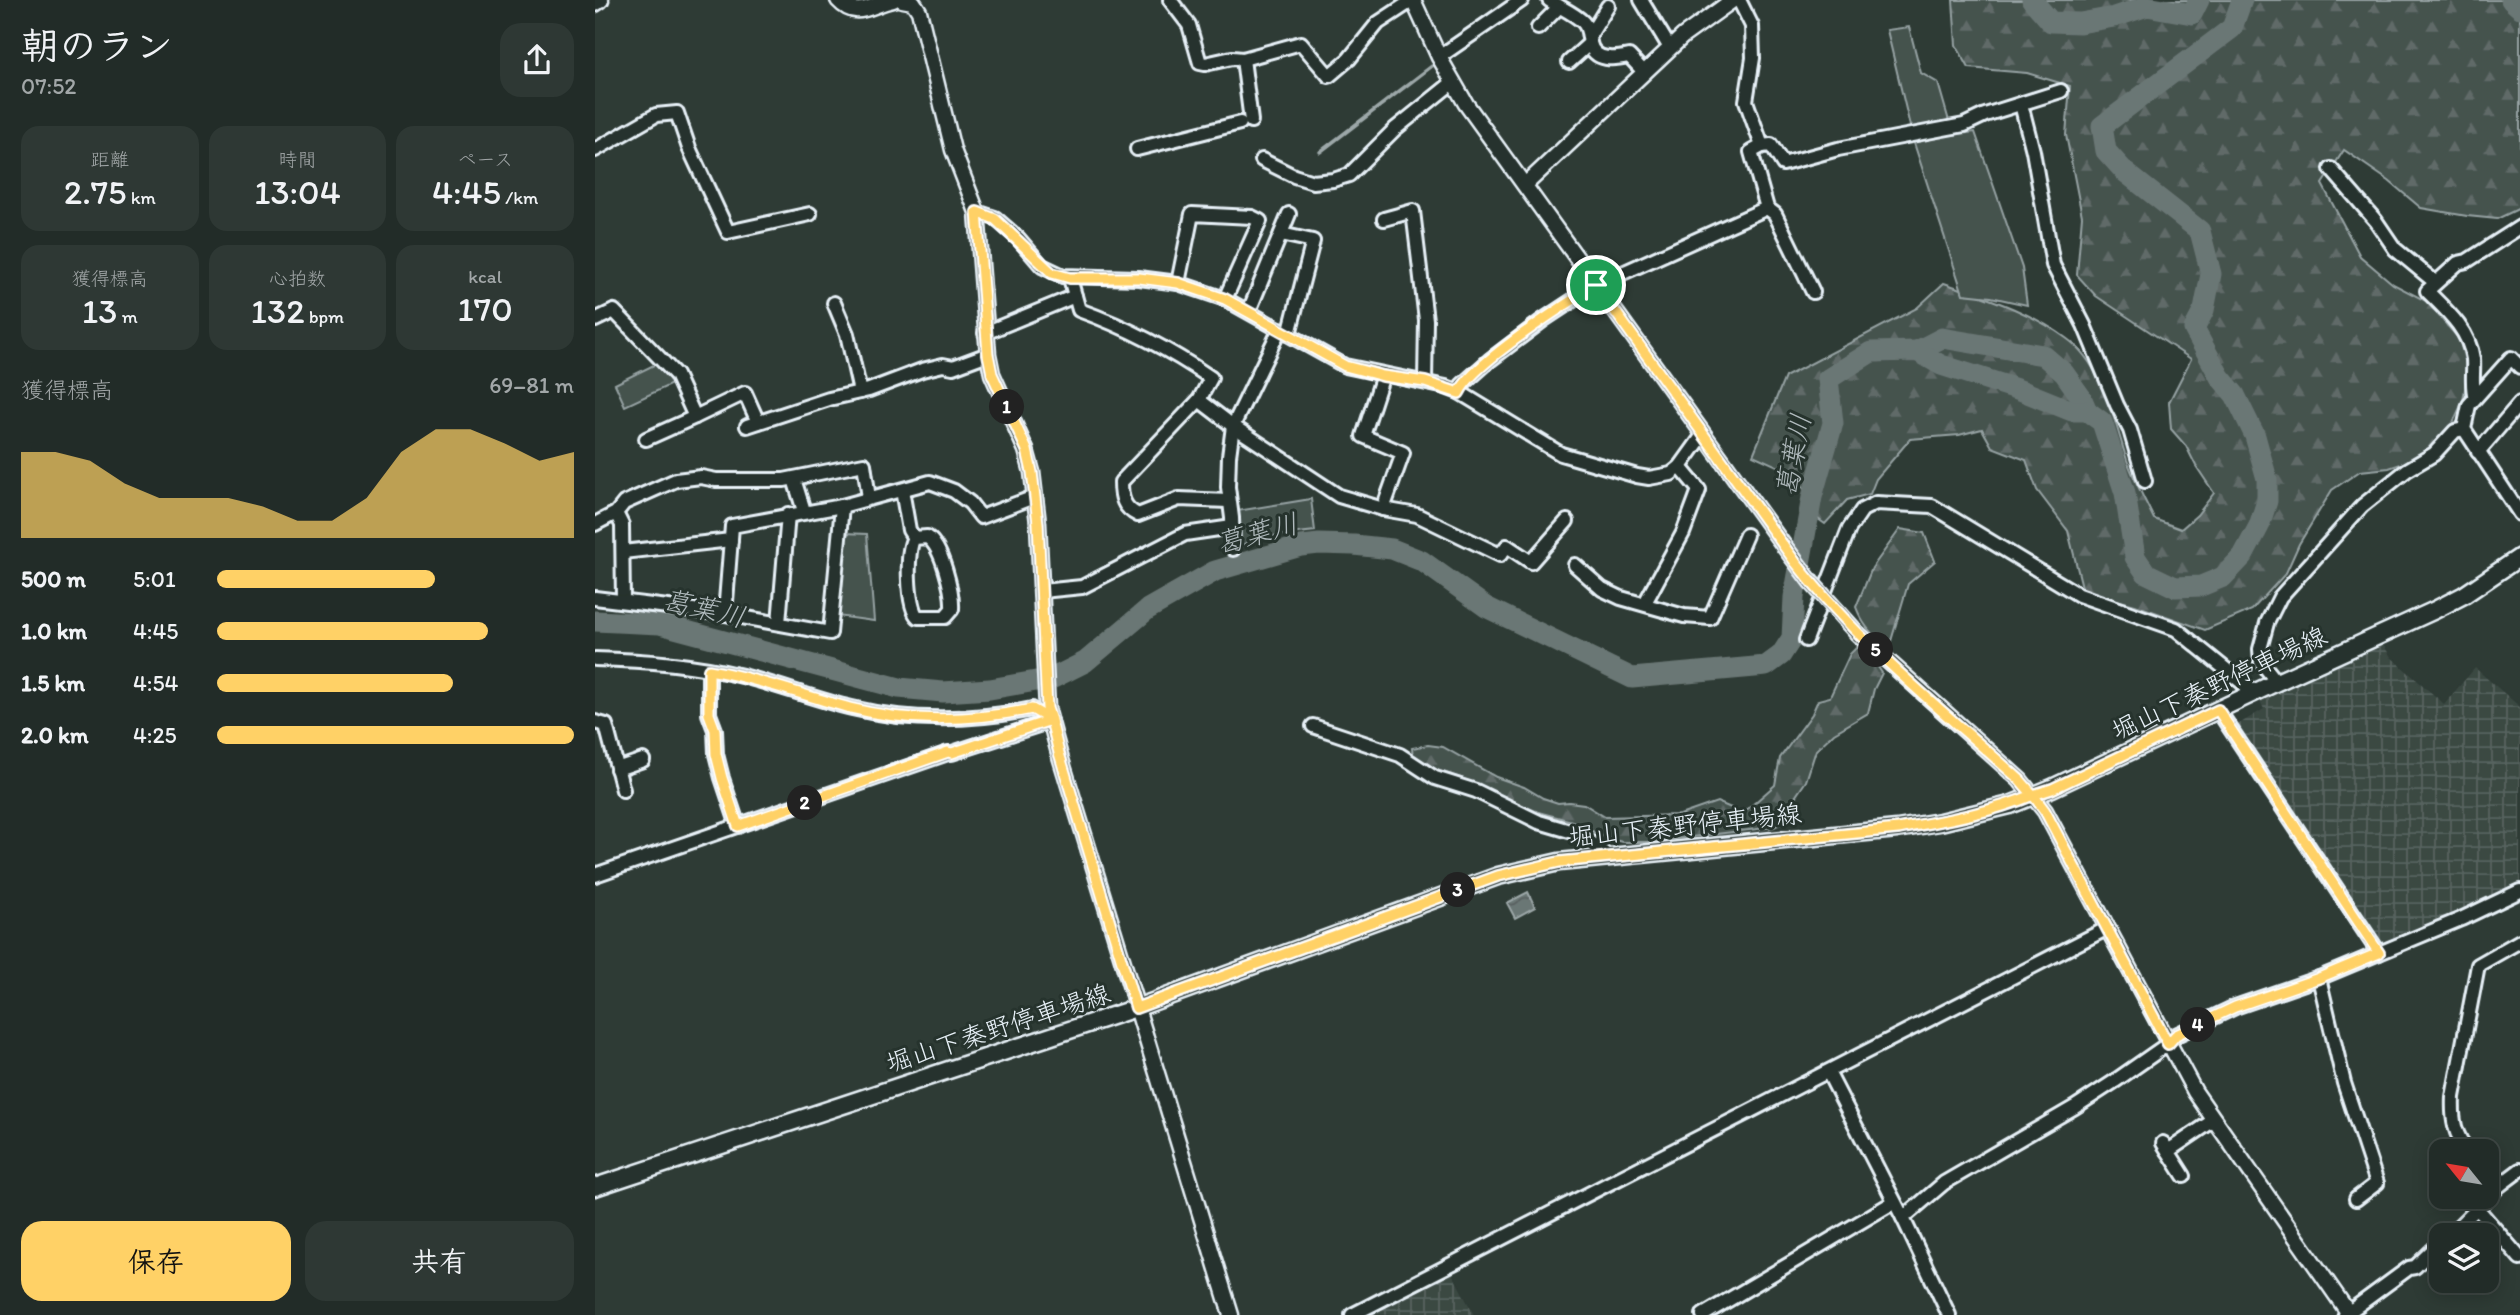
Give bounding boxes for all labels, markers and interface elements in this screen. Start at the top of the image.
text: 朝のラン [21,23,173,69]
button: share [500,23,574,97]
text: 07:52 [21,72,76,100]
text: 距離 [91,148,129,171]
text: 時間 [278,148,317,171]
text: ペース [457,148,513,171]
text: 2.75 [64,171,127,213]
text: 13:04 [254,171,341,213]
text: 4:45 [432,171,501,213]
text: km [127,186,156,209]
text: /km [501,186,538,209]
pin [1566,255,1626,315]
text: kcal [468,265,502,288]
icon: arrive [1577,266,1615,304]
text: 獲得標高 [72,267,148,290]
text: 心拍数 [269,267,326,290]
text: 170 [458,288,513,330]
text: 13 [82,290,117,332]
text: 132 [251,290,305,332]
text: m [117,305,138,328]
text: bpm [305,305,344,328]
text: 69–81 m [489,371,574,399]
text: 獲得標高 [21,376,113,404]
pin: 1 [989,390,1025,424]
text: 1 [1002,395,1011,418]
water label: 葛葉川 [1768,411,1818,499]
water label: 葛葉川 [1212,506,1302,560]
text: 500 m [21,565,86,593]
text: 5:01 [133,565,176,593]
water label: 葛葉川 [659,582,749,634]
text: 1.0 km [21,617,87,645]
text: 4:45 [133,617,178,645]
street label: 堀山下秦野停車場線 [2106,619,2332,747]
pin: 5 [1859,632,1893,668]
text: 5 [1871,638,1880,661]
text: 1.5 km [21,669,85,697]
text: 4:54 [133,669,178,697]
text: 2.0 km [21,721,89,749]
text: 4:25 [133,721,177,749]
pin: 2 [787,786,823,820]
text: 2 [800,791,810,814]
street label: 堀山下秦野停車場線 [1567,797,1803,853]
pin: 3 [1441,872,1475,908]
text: 3 [1452,878,1463,901]
street label: 堀山下秦野停車場線 [882,977,1114,1079]
pin: 4 [2181,1007,2215,1042]
text: 4 [2192,1013,2203,1036]
north arrow [2429,1139,2499,1209]
map controls [2429,1139,2499,1293]
button: 保存 [21,1221,291,1301]
button: 共有 [305,1221,574,1301]
button: layers [2429,1223,2499,1293]

